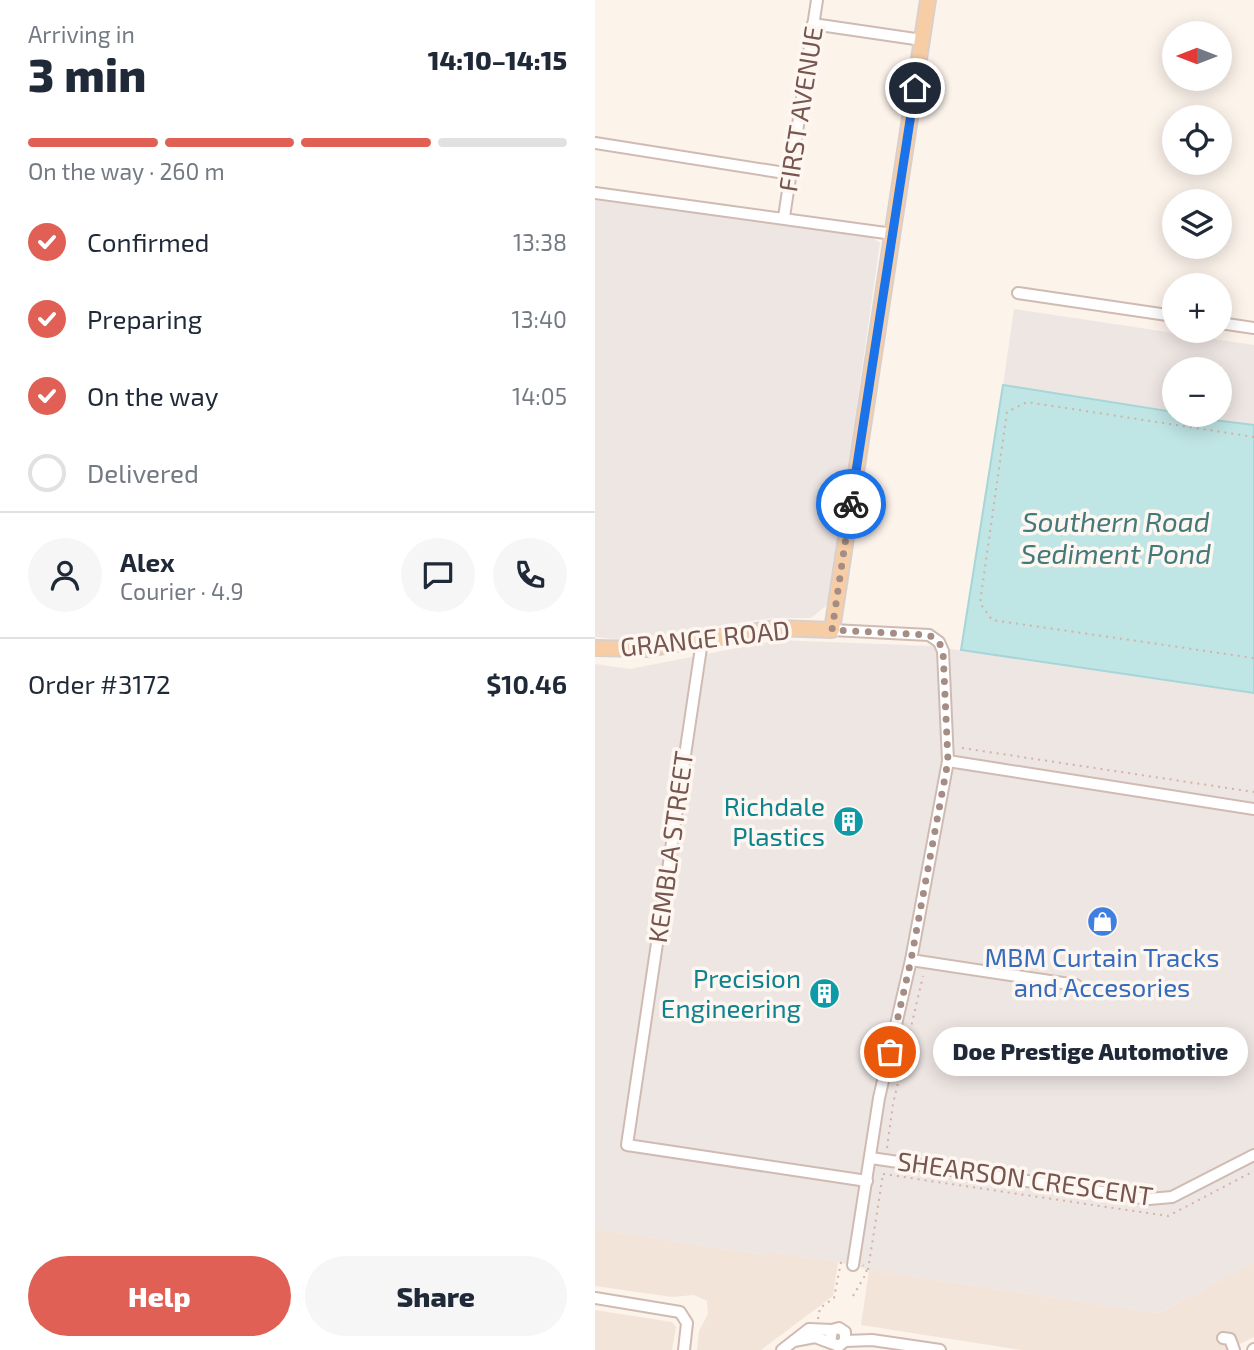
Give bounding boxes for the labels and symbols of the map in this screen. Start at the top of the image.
north arrow [1162,21,1232,91]
street label: FIRST AVENUE [771,24,828,194]
pin [885,58,945,118]
courier [816,469,886,539]
water label: Southern Road Sediment Pond [1021,504,1211,570]
street label: GRANGE ROAD [619,613,791,662]
street label: KEMBLA STREET [641,749,698,945]
place label: Richdale Plastics [724,790,825,851]
building icon: Richdale Plastics [831,805,865,839]
shop icon: MBM Curtain Tracks and Accesories [1085,905,1119,939]
place label: MBM Curtain Tracks and Accesories [984,941,1220,1002]
place label: Precision Engineering [661,962,801,1023]
building icon: Precision Engineering [807,977,841,1011]
pin [860,1022,920,1082]
callout: Doe Prestige Automotive [932,1028,1247,1076]
street label: SHEARSON CRESCENT [895,1144,1155,1211]

